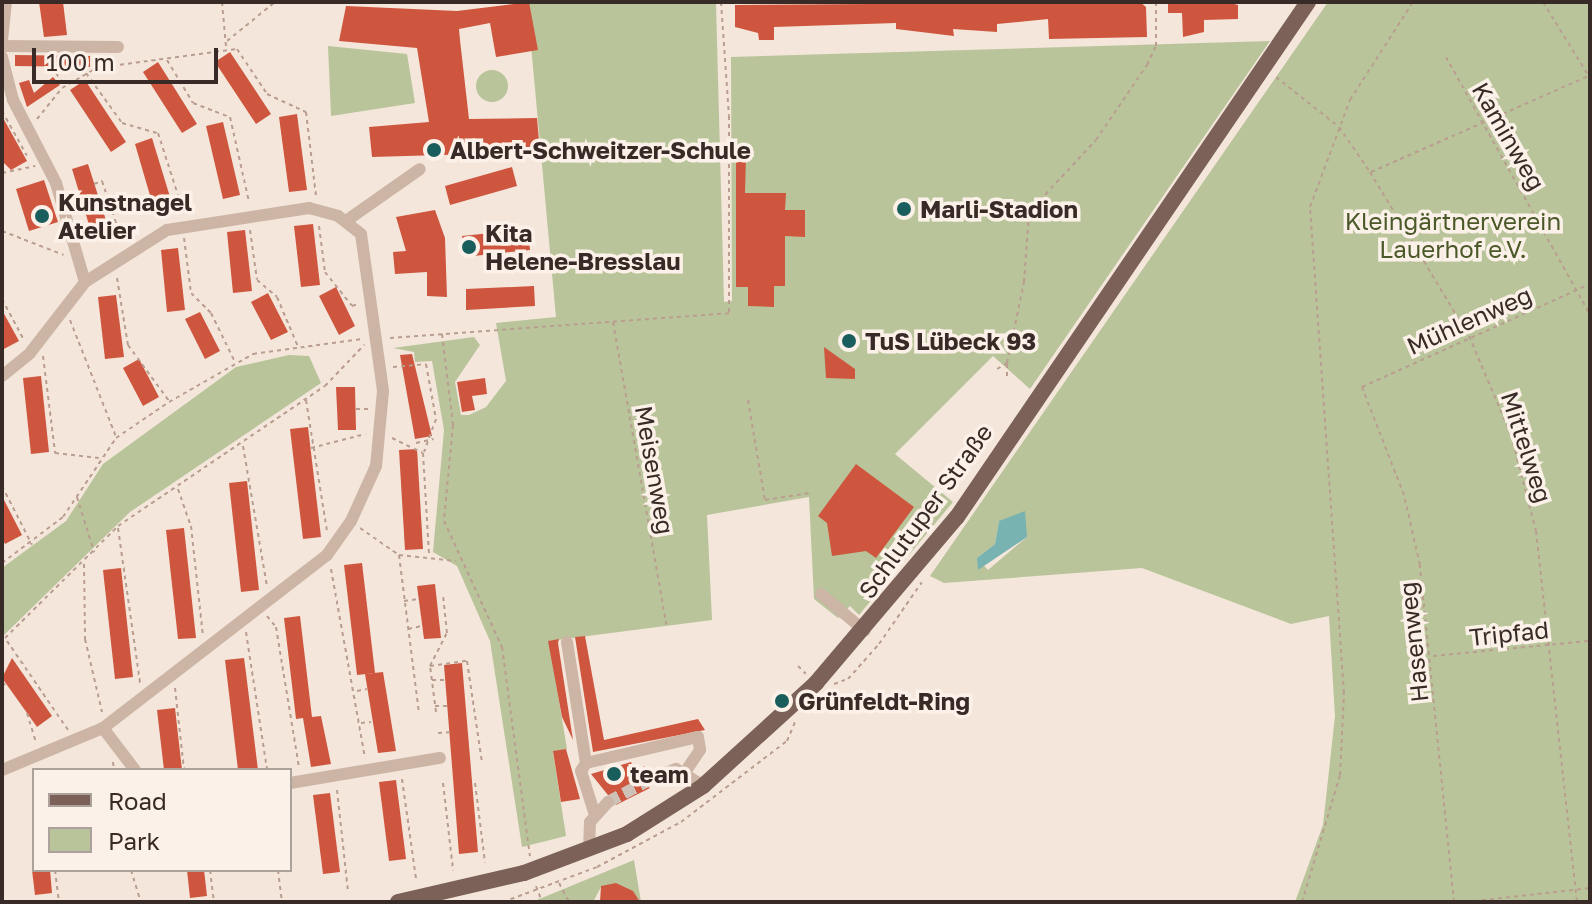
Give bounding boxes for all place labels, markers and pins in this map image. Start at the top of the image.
place label: Albert-Schweitzer-Schule [450,136,751,164]
marker: Albert-Schweitzer-Schule [425,141,443,159]
place label: Kunstnagel Atelier [58,188,192,244]
place label: Marli-Stadion [920,195,1078,223]
marker: Marli-Stadion [895,200,913,218]
marker: Kunstnagel Atelier [33,207,51,225]
place label: Kita Helene-Bresslau [485,219,680,275]
marker: Kita Helene-Bresslau [460,238,478,256]
place label: TuS Lübeck 93 [865,327,1036,355]
marker: TuS Lübeck 93 [840,332,858,350]
place label: Grünfeldt-Ring [798,687,970,715]
marker: Grünfeldt-Ring [773,692,791,710]
place label: team [630,760,689,788]
marker: team [605,765,623,783]

